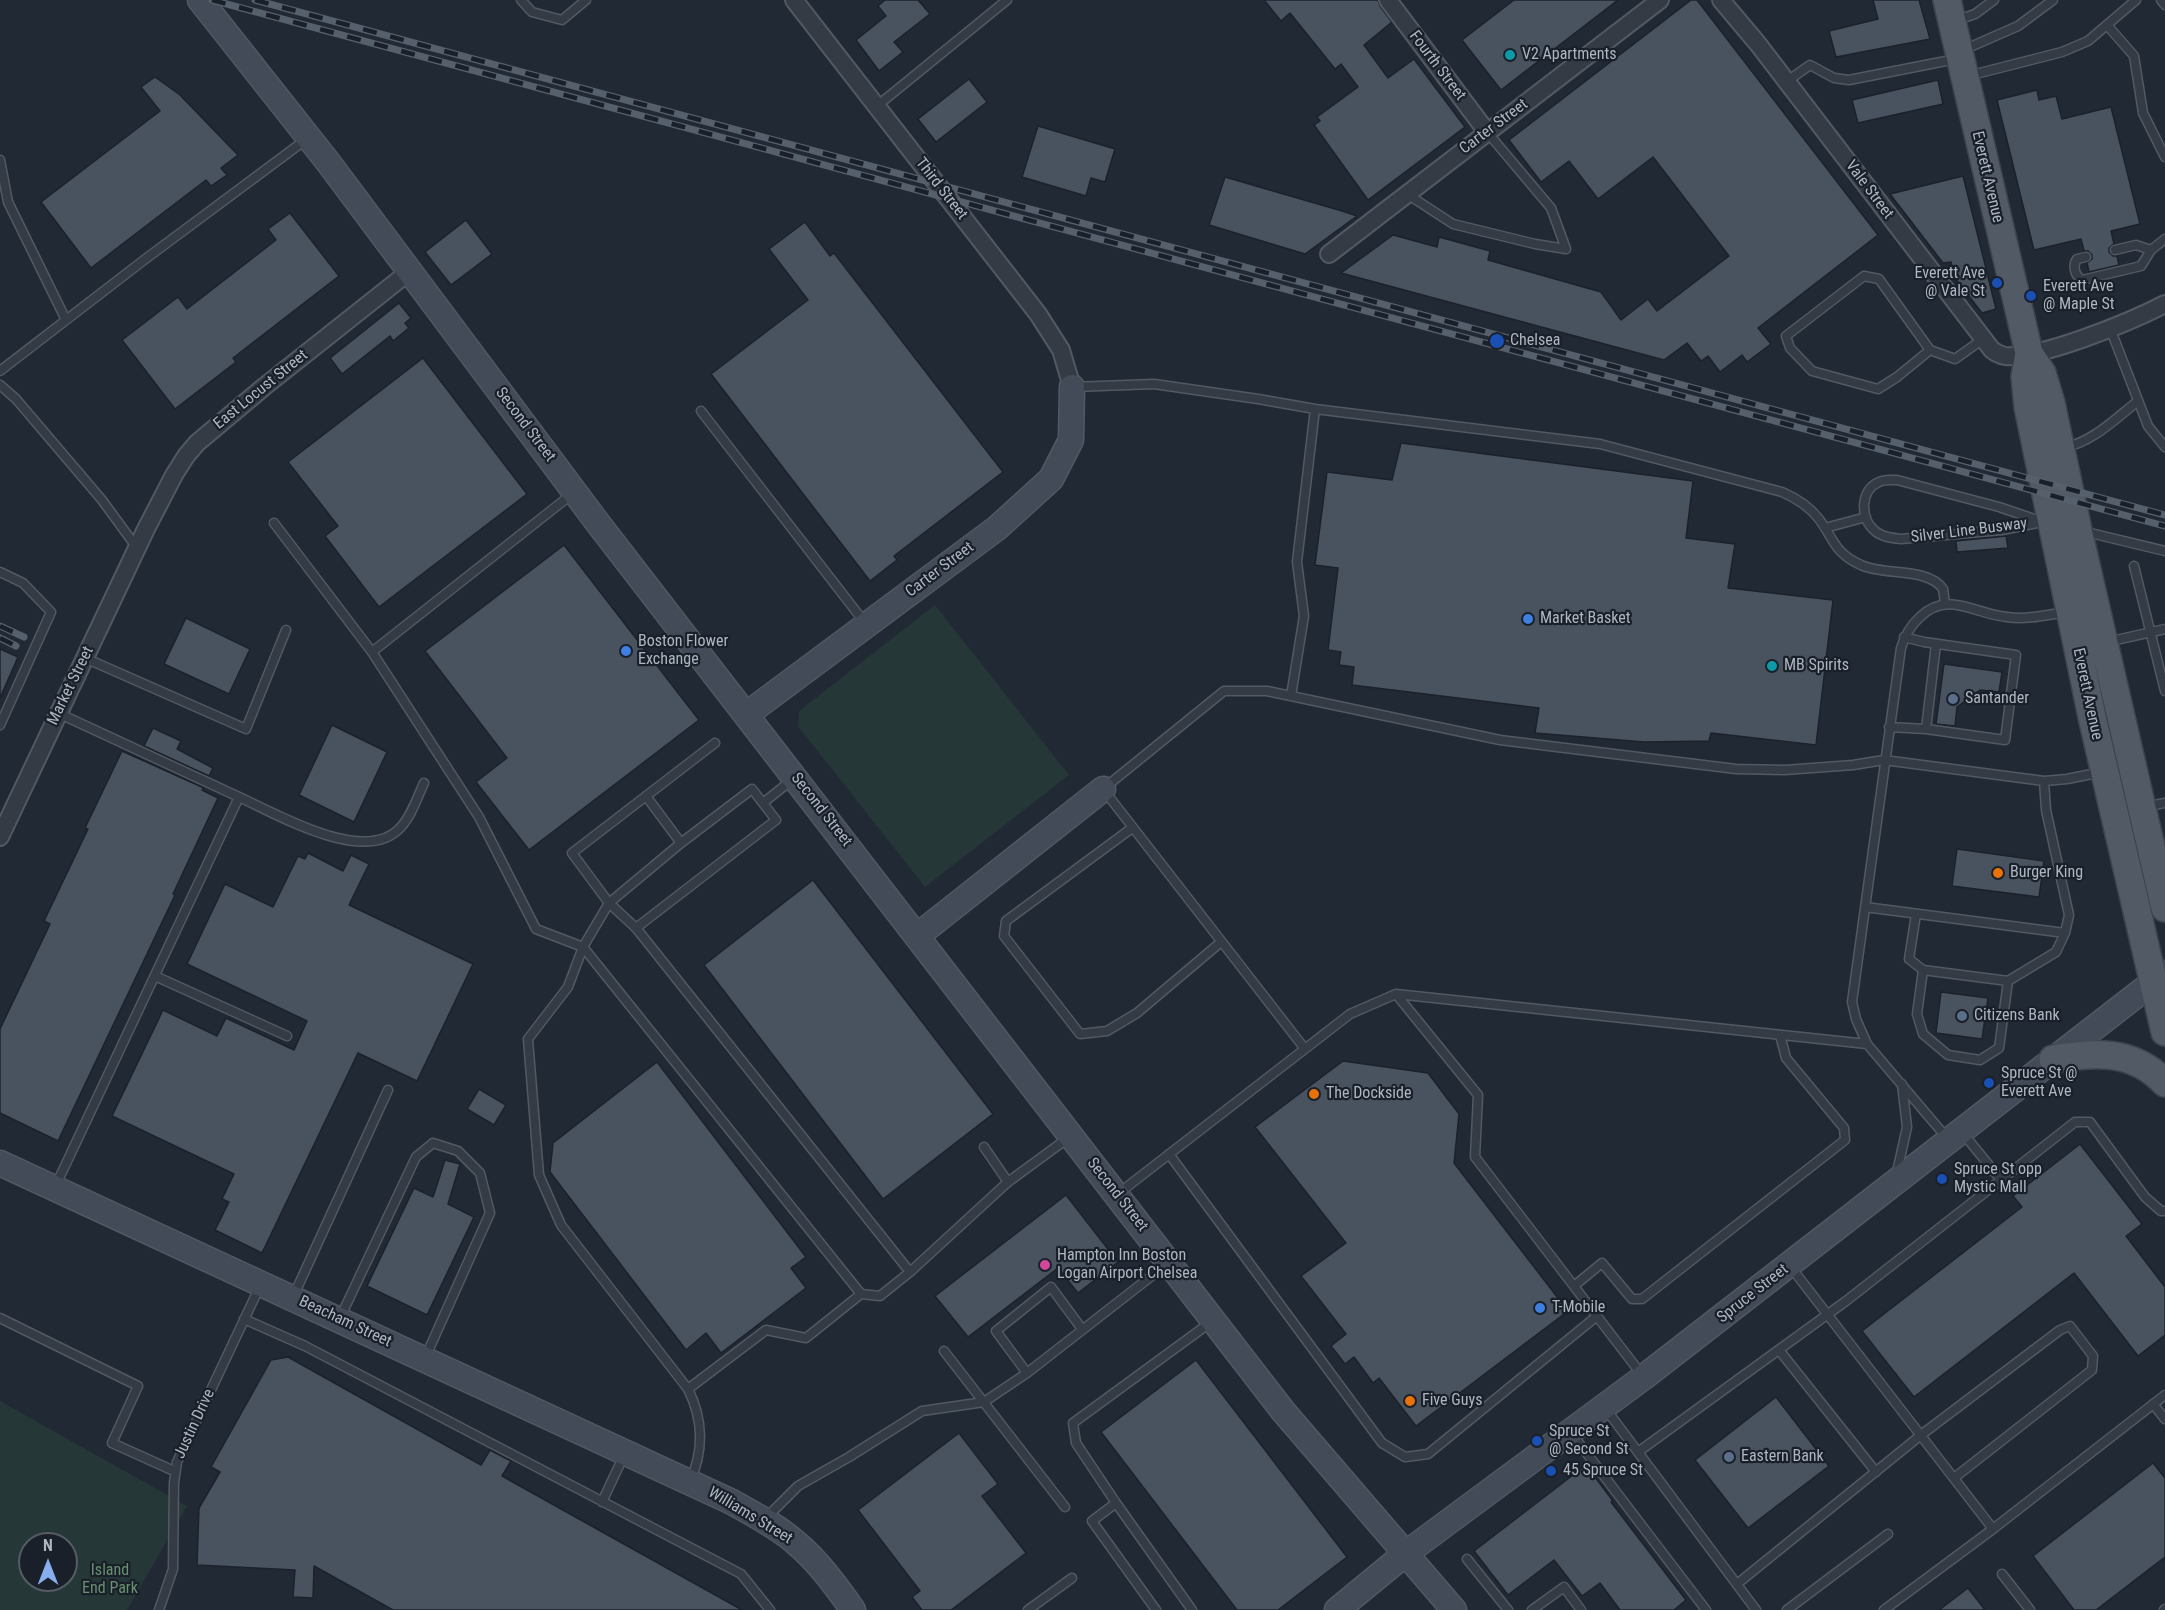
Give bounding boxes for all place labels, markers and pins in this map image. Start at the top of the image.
place label: V2 Apartments [1522,45,1617,65]
marker: V2 Apartments [1503,48,1517,62]
place label: Everett Ave @ Vale St [1915,264,1985,302]
marker: Everett Ave @ Vale St [1990,276,2004,290]
place label: Everett Ave @ Maple St [2043,277,2114,315]
marker: Everett Ave @ Maple St [2024,289,2038,303]
place label: Chelsea [1510,331,1560,351]
marker: Chelsea [1488,332,1506,350]
place label: Market Basket [1540,609,1631,629]
marker: Market Basket [1521,612,1535,626]
place label: Boston Flower Exchange [638,632,728,670]
marker: Boston Flower Exchange [619,644,633,658]
place label: MB Spirits [1784,656,1849,676]
marker: MB Spirits [1765,659,1779,673]
place label: Santander [1965,689,2029,709]
marker: Santander [1946,692,1960,706]
place label: Burger King [2010,863,2083,883]
marker: Burger King [1991,866,2005,880]
place label: Citizens Bank [1974,1006,2060,1026]
marker: Citizens Bank [1955,1009,1969,1023]
place label: Spruce St @ Everett Ave [2001,1064,2077,1102]
marker: Spruce St @ Everett Ave [1982,1076,1996,1090]
place label: The Dockside [1326,1084,1411,1104]
marker: The Dockside [1307,1087,1321,1101]
place label: Spruce St opp Mystic Mall [1954,1160,2042,1198]
marker: Spruce St opp Mystic Mall [1935,1172,1949,1186]
place label: Hampton Inn Boston Logan Airport Chelsea [1057,1246,1197,1284]
marker: Hampton Inn Boston Logan Airport Chelsea [1038,1258,1052,1272]
place label: T-Mobile [1552,1298,1605,1318]
marker: T-Mobile [1533,1301,1547,1315]
place label: Five Guys [1422,1391,1482,1411]
marker: Five Guys [1403,1394,1417,1408]
place label: Spruce St @ Second St [1549,1422,1629,1460]
marker: Spruce St @ Second St [1530,1434,1544,1448]
place label: Eastern Bank [1741,1447,1824,1467]
marker: Eastern Bank [1722,1450,1736,1464]
place label: 45 Spruce St [1563,1461,1643,1481]
marker: 45 Spruce St [1544,1464,1558,1478]

